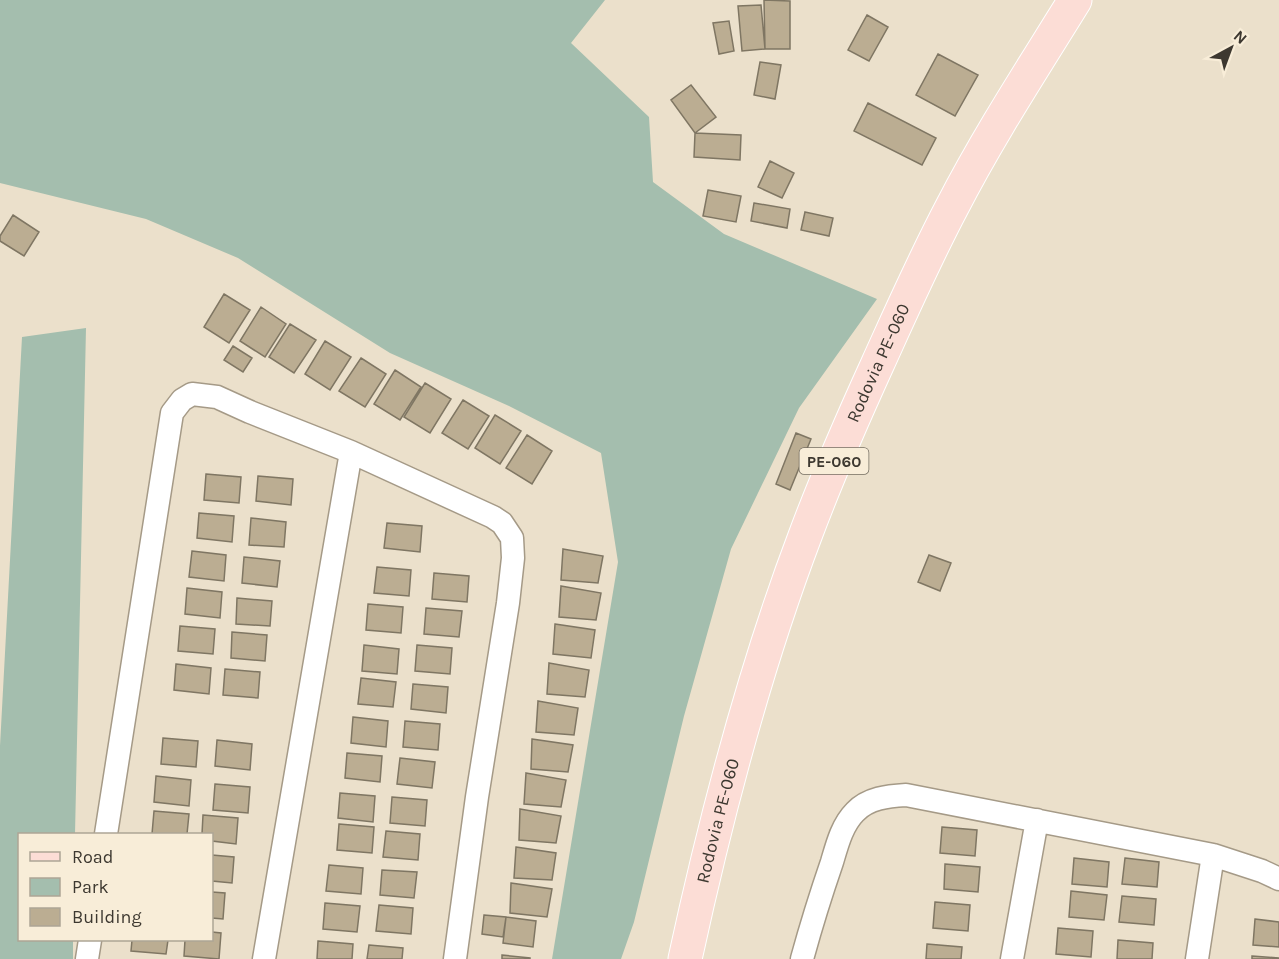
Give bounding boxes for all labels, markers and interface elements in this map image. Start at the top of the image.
north arrow [1201,18,1261,78]
text: N [1230,26,1251,48]
street label: Rodovia PE-060 [842,300,915,426]
road number: PE-060 [800,448,868,474]
street label: Rodovia PE-060 [691,756,744,885]
legend [18,833,213,941]
text: Road [72,846,113,868]
text: Park [72,876,109,898]
text: Building [72,906,142,928]

